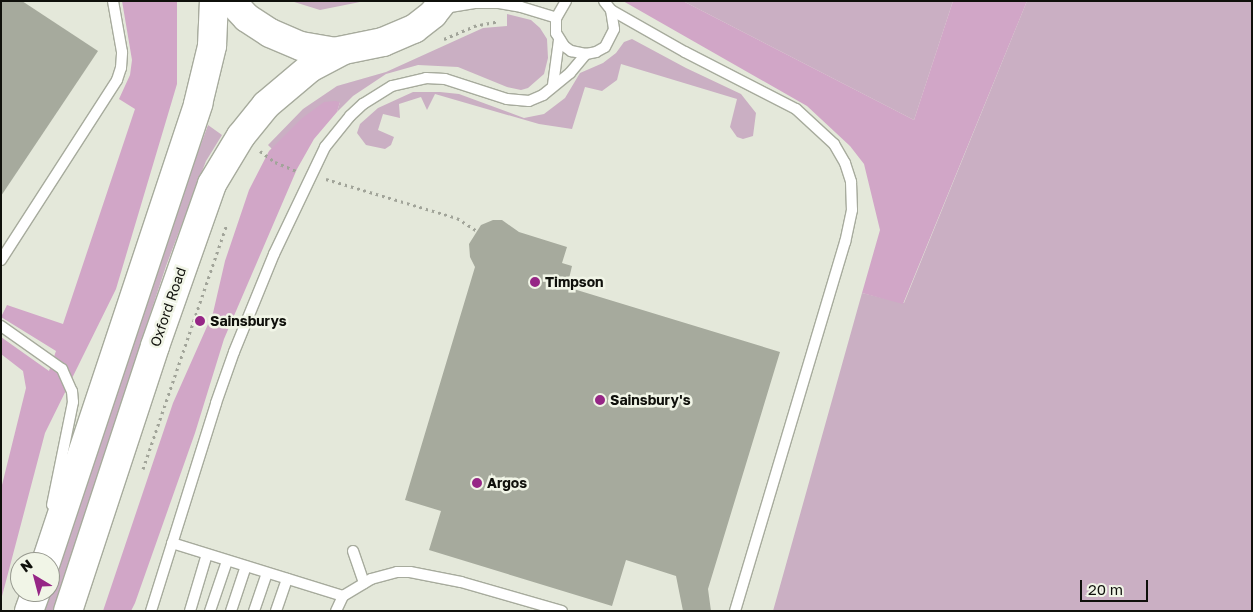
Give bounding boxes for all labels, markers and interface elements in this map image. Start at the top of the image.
street label: Oxford Road [147,265,189,349]
place label: Timpson [545,274,604,290]
marker: Timpson [529,276,541,288]
place label: Sainsburys [210,313,286,329]
marker: Sainsburys [194,315,206,327]
place label: Sainsbury's [610,392,690,408]
marker: Sainsbury's [594,394,606,406]
place label: Argos [487,475,527,491]
marker: Argos [471,477,483,489]
north arrow [10,552,60,602]
text: N [17,555,36,575]
scale bar [1083,570,1150,602]
text: 20 m [1088,580,1123,598]

